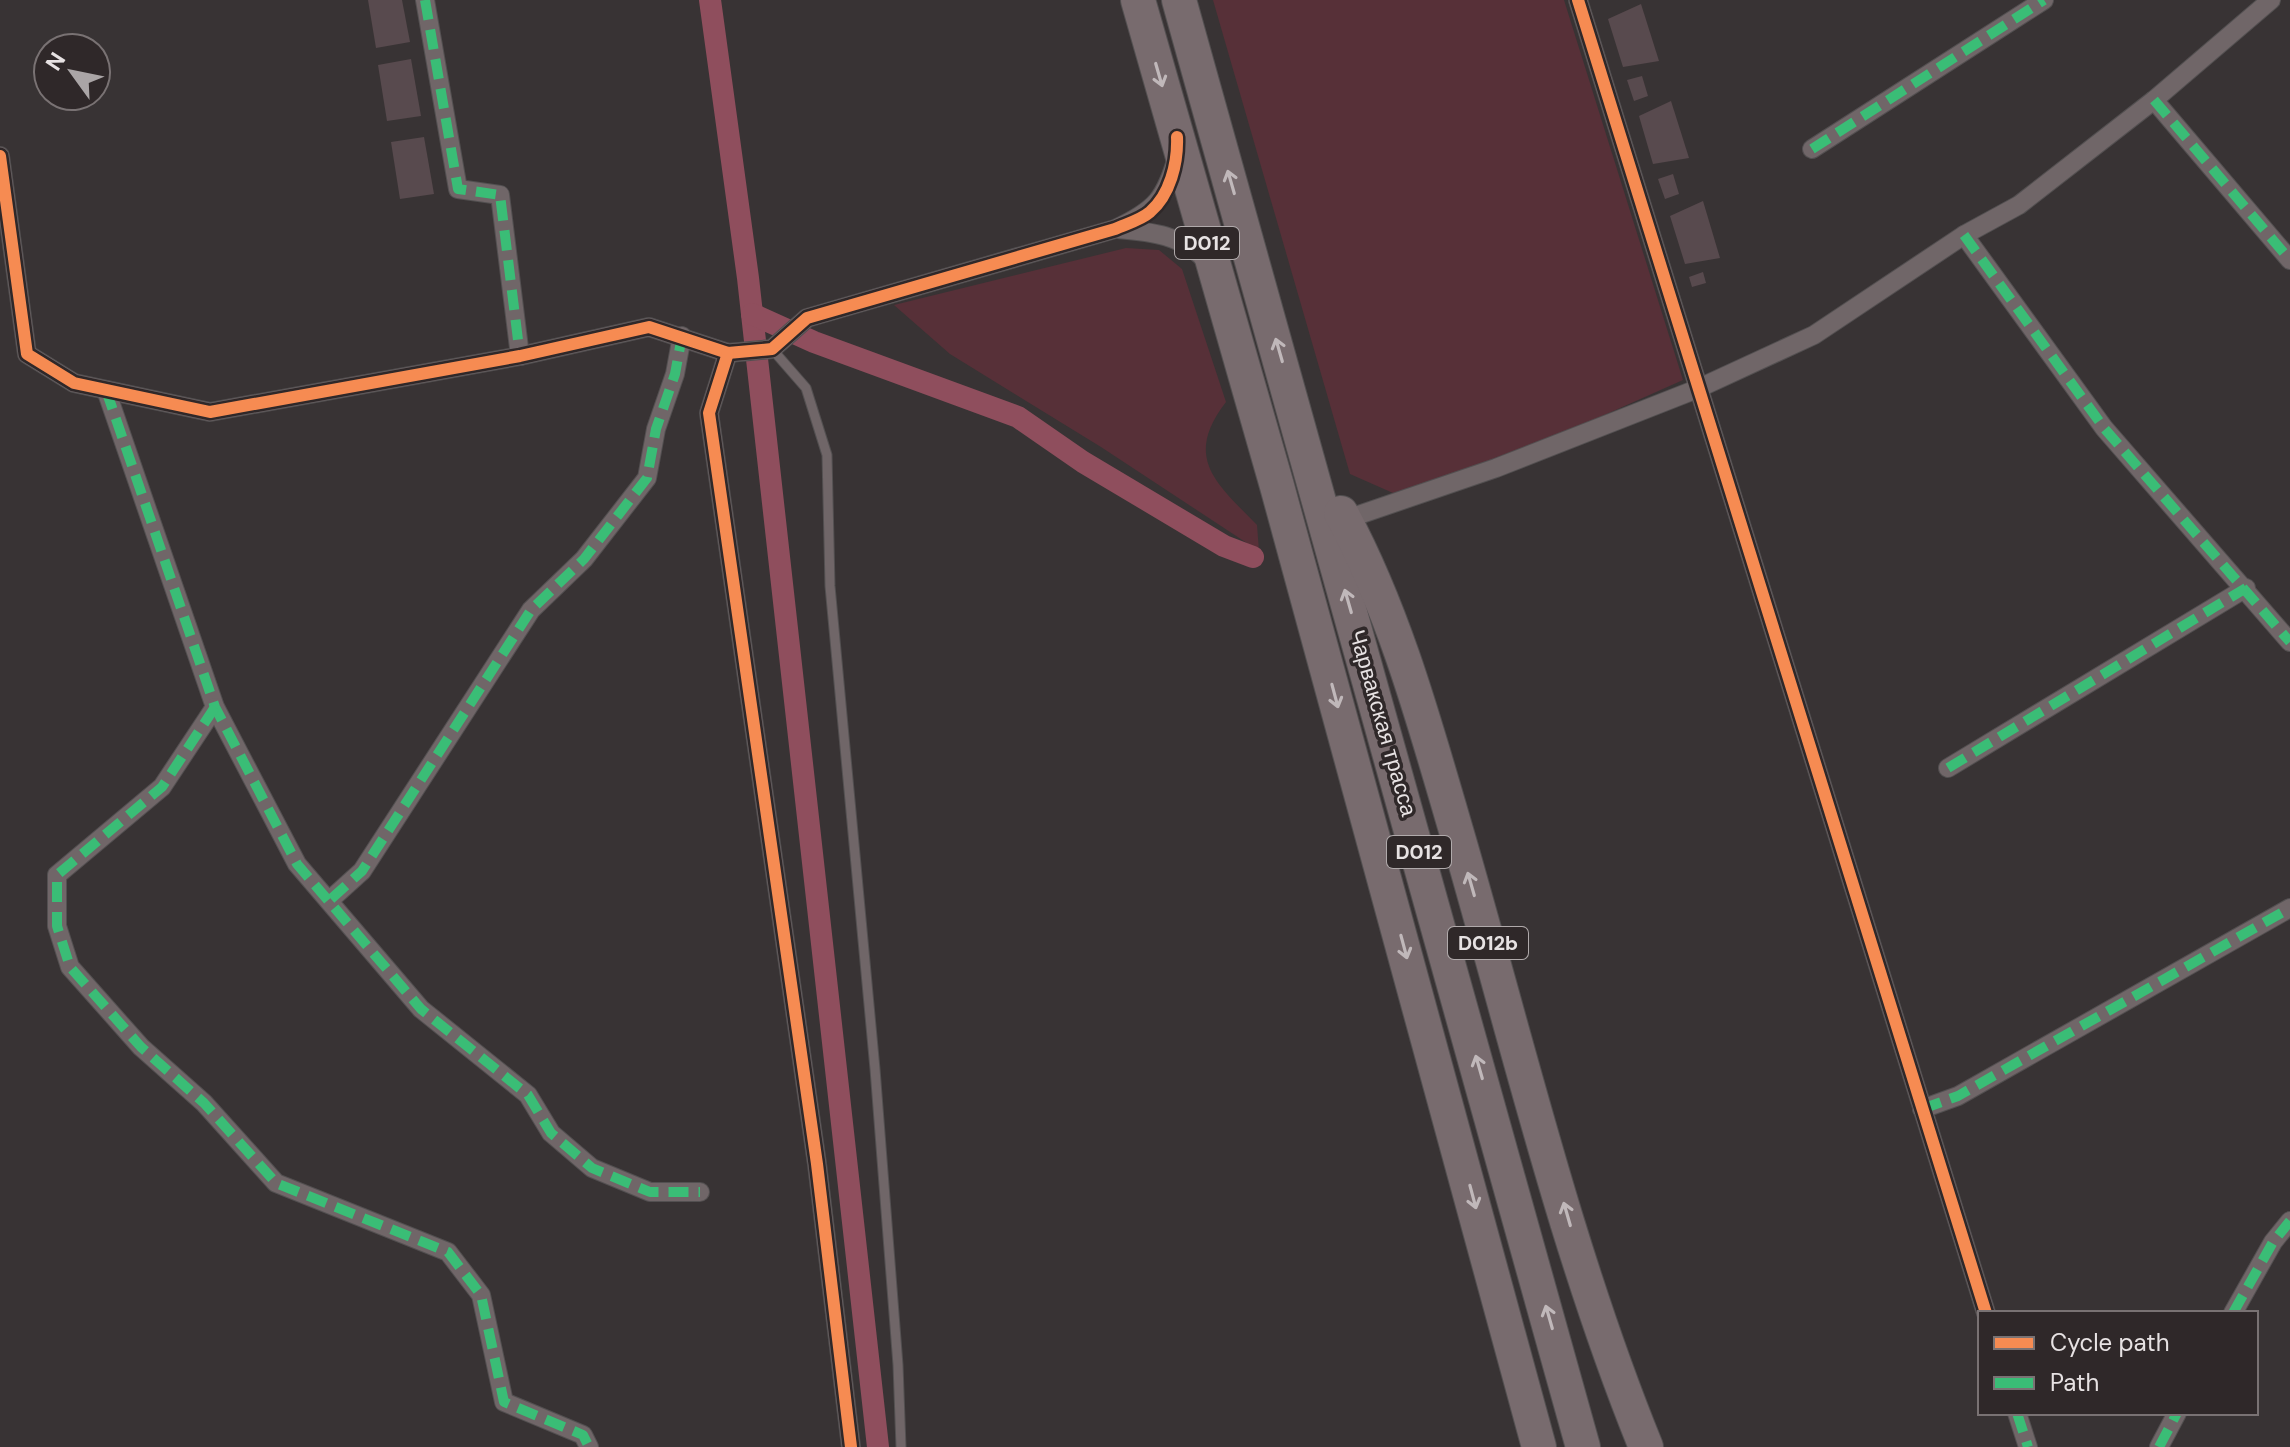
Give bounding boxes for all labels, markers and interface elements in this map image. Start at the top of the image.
north arrow [32,32,112,112]
text: N [39,47,72,76]
one-way arrow [1153,62,1167,87]
one-way arrow [1223,170,1238,196]
road number: D012 [1175,227,1239,259]
one-way arrow [1270,338,1285,364]
one-way arrow [1340,588,1355,614]
street label: Чарвакская трасса [1343,626,1424,820]
one-way arrow [1328,682,1343,708]
road number: D012 [1387,836,1451,868]
one-way arrow [1463,871,1478,897]
road number: D012b [1448,927,1528,959]
one-way arrow [1397,933,1412,959]
one-way arrow [1470,1055,1485,1080]
one-way arrow [1466,1184,1481,1210]
one-way arrow [1559,1202,1574,1228]
one-way arrow [1540,1305,1555,1331]
legend [1978,1311,2258,1415]
text: Cycle path [2050,1327,2169,1358]
text: Path [2050,1367,2099,1398]

